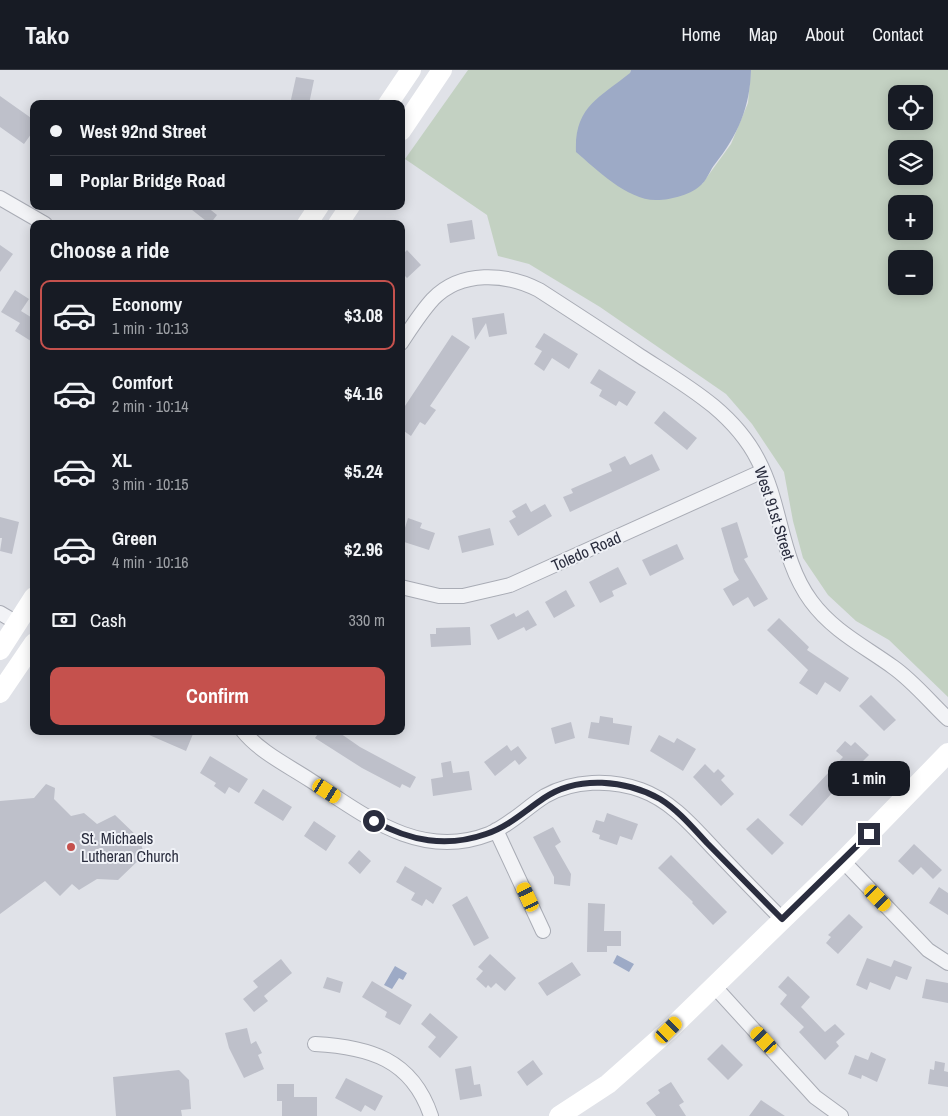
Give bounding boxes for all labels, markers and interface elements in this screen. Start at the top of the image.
text: Tako [25,19,70,51]
text: Home [681,22,721,47]
text: Map [749,22,778,47]
text: About [806,22,844,47]
text: Contact [872,22,923,47]
map controls [888,85,933,295]
button: locate [888,85,933,130]
text: West 92nd Street [80,118,206,144]
button: layers [888,140,933,185]
text: Poplar Bridge Road [80,167,225,193]
button: + [888,195,933,240]
text: Choose a ride [50,235,169,265]
button: − [888,250,933,295]
text: Economy [112,291,182,317]
icon: car [52,293,97,338]
text: $3.08 [344,302,383,328]
text: 1 min · 10:13 [112,317,189,339]
text: Comfort [112,369,173,395]
icon: car [52,371,97,416]
text: $4.16 [344,380,383,406]
text: 2 min · 10:14 [112,395,189,417]
text: XL [112,447,132,473]
icon: car [52,449,97,494]
text: $5.24 [344,458,383,484]
street label: West 91st Street [750,464,801,563]
text: 3 min · 10:15 [112,473,189,495]
text: Green [112,525,157,551]
street label: Toledo Road [548,526,624,576]
icon: car [52,527,97,572]
text: $2.96 [344,536,383,562]
text: 4 min · 10:16 [112,551,189,573]
icon: cash [50,606,78,634]
text: Cash [90,607,126,633]
text: 330 m [349,609,385,631]
button: Confirm [50,667,385,725]
callout: 1 min [828,762,910,796]
text: 1 min [852,767,886,789]
car [310,777,343,805]
route start [363,810,385,832]
route end [858,823,880,845]
place label: St. Michaels Lutheran Church [81,827,179,867]
marker: St. Michaels Lutheran Church [65,841,77,853]
car [514,880,541,914]
car [862,882,893,914]
car [653,1014,684,1046]
car [748,1024,779,1056]

